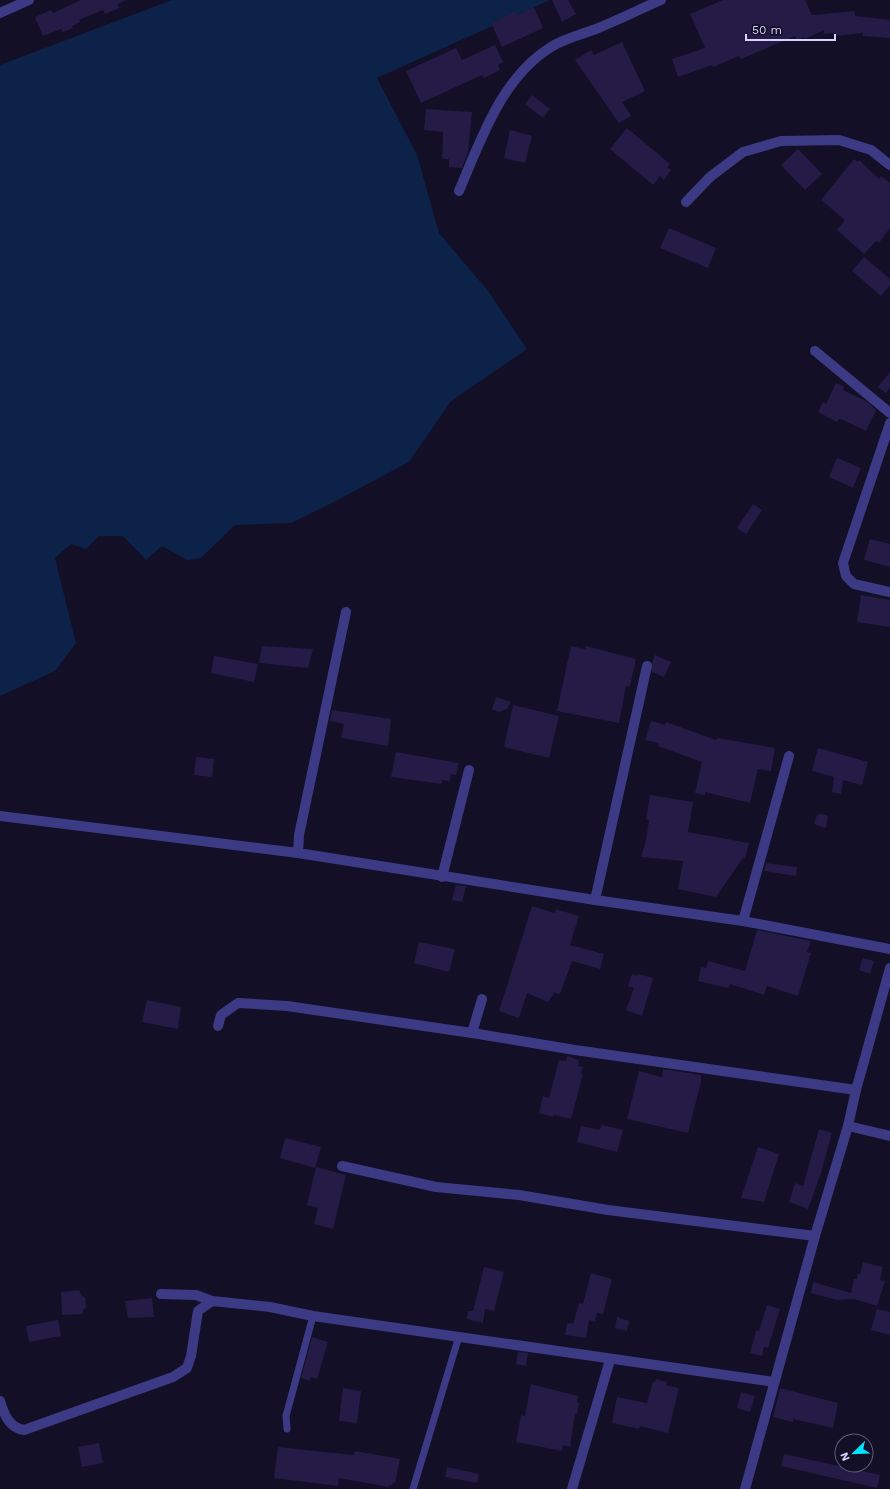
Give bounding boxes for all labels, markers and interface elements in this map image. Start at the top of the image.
scale bar [746,16,835,42]
text: 50 m [752,23,782,37]
north arrow [834,1433,874,1473]
text: N [838,1450,853,1463]

